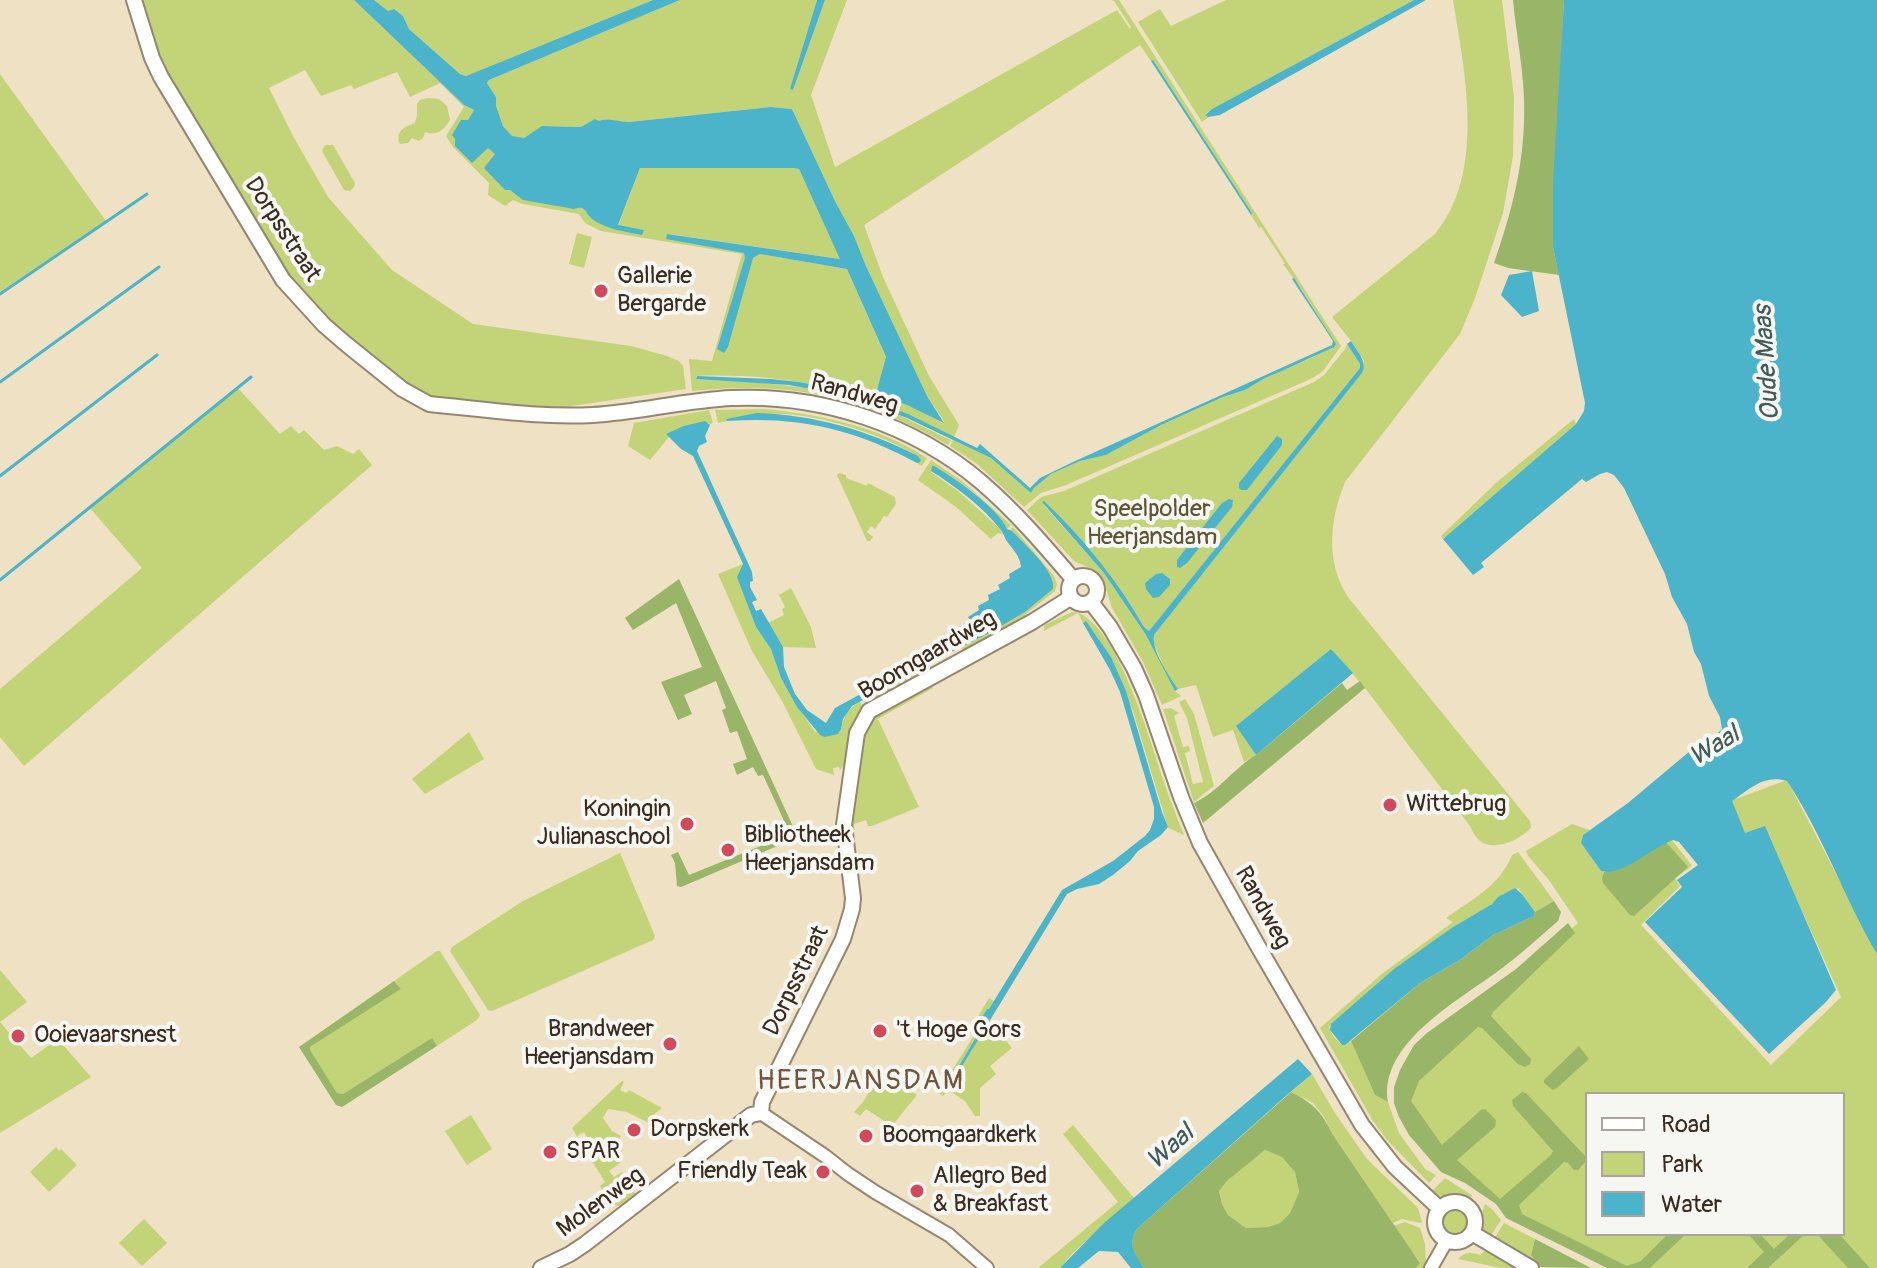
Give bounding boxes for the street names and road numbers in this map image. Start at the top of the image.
street label: Dorpsstraat [238,172,326,288]
street label: Randweg [807,369,901,421]
street label: Boomgaardweg [854,605,1002,707]
street label: Randweg [1228,862,1296,954]
street label: Dorpsstraat [758,921,836,1041]
street label: Molenweg [552,1162,650,1244]

